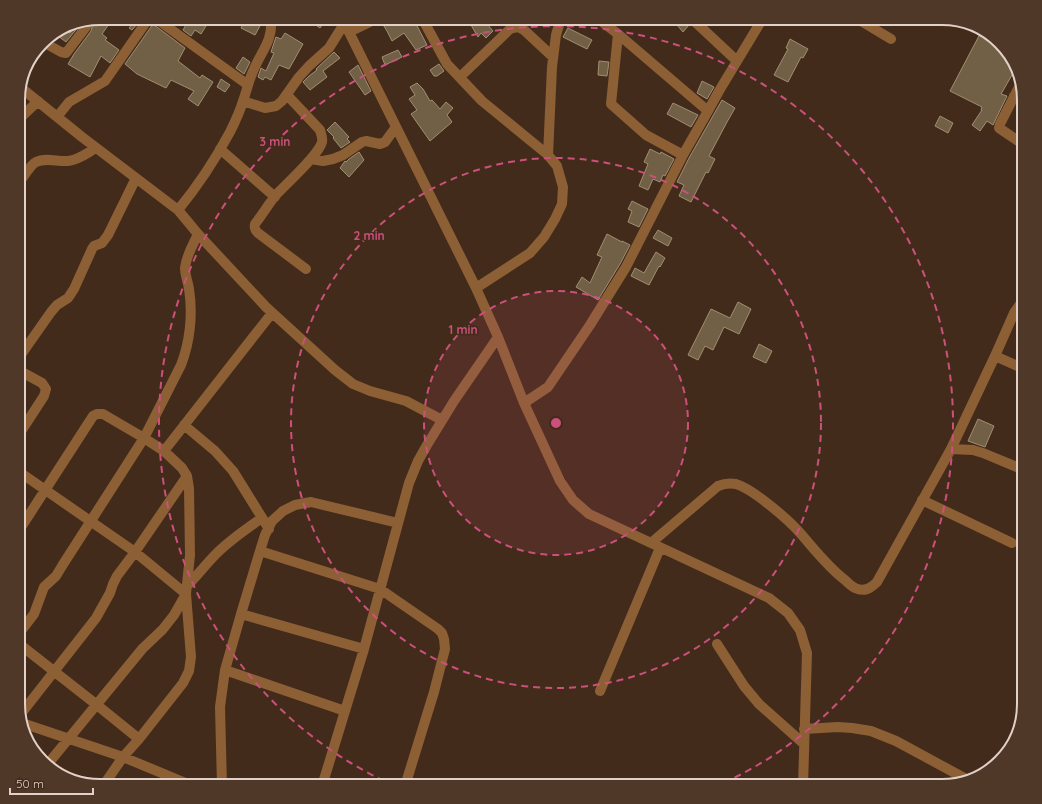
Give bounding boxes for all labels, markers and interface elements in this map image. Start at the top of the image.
text: 3 min [260,134,290,149]
text: 2 min [353,228,385,243]
text: 1 min [448,322,478,337]
centre of rings [549,416,563,430]
scale bar [10,770,93,796]
text: 50 m [16,776,44,791]

